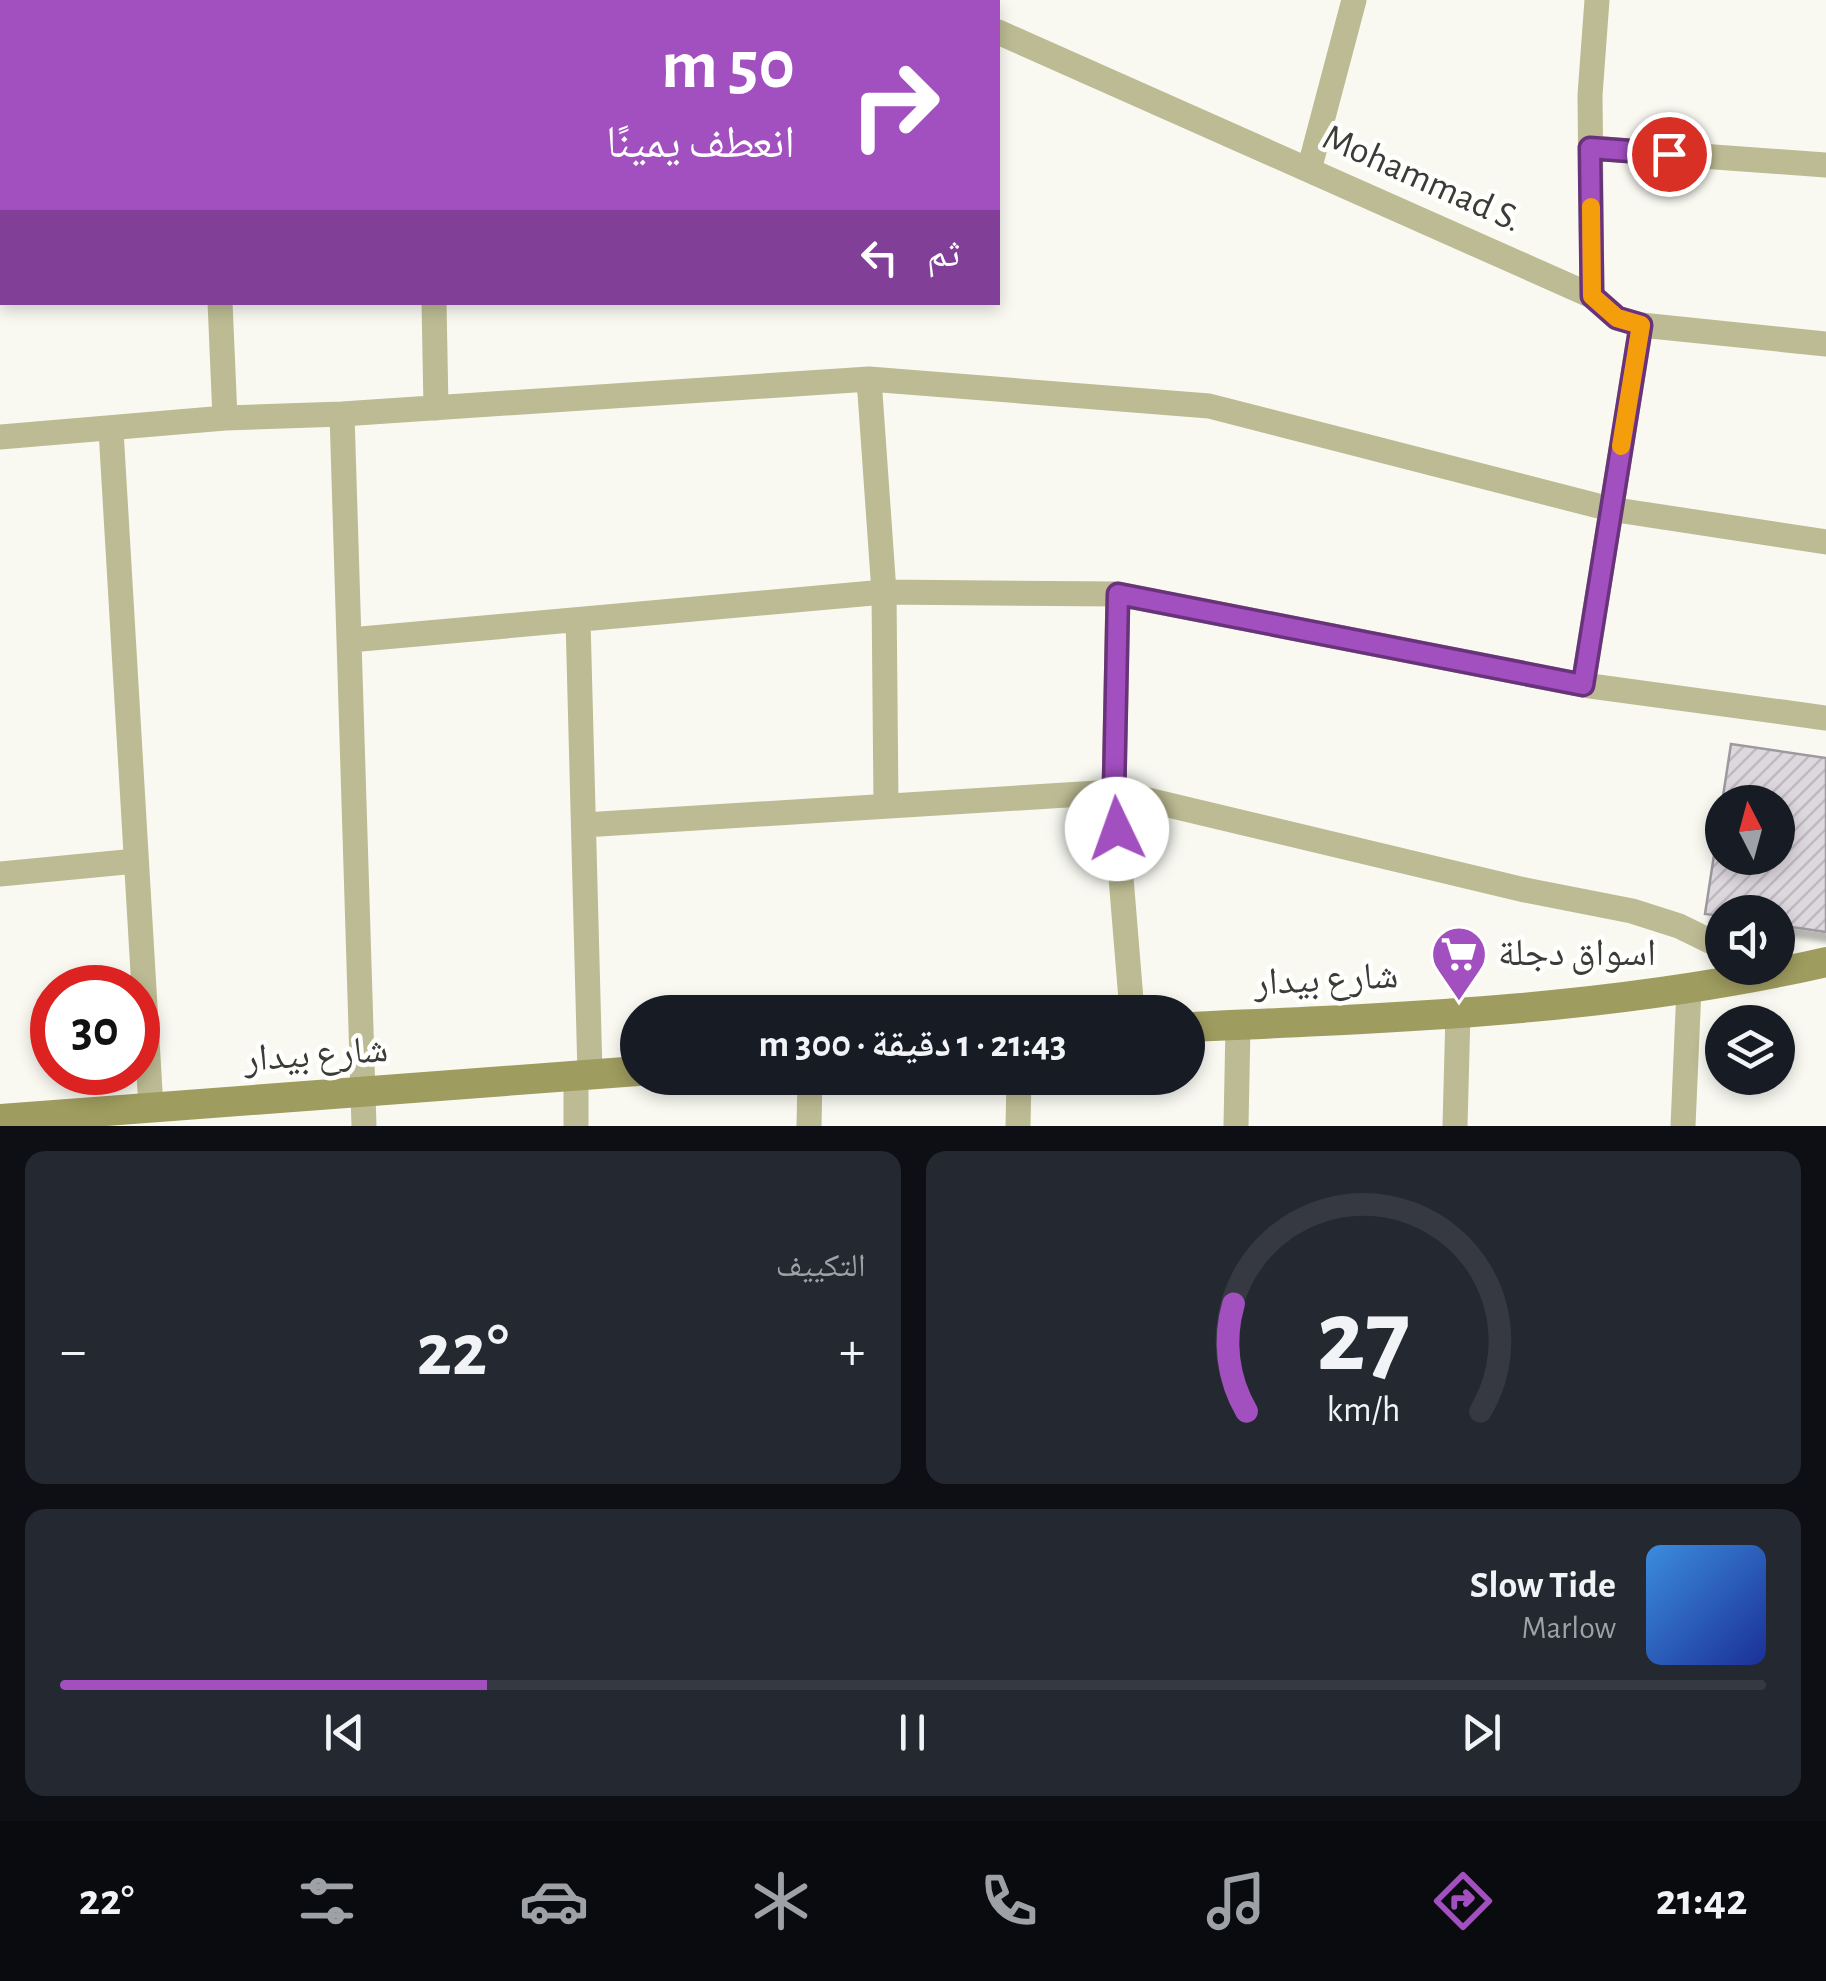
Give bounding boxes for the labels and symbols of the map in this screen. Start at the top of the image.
pin [1627,112,1712,197]
street label: Mohammad S. [1317,118,1527,240]
position arrow [1065,777,1169,881]
north arrow [1705,785,1795,875]
supermarket icon: اسواق دجلة [1429,924,1489,1003]
place label: اسواق دجلة [1498,935,1656,975]
street label: شارع بيدار [1252,957,1399,1006]
speed limit sign: 30 [30,965,160,1095]
street label: شارع بيدار [242,1031,390,1082]

